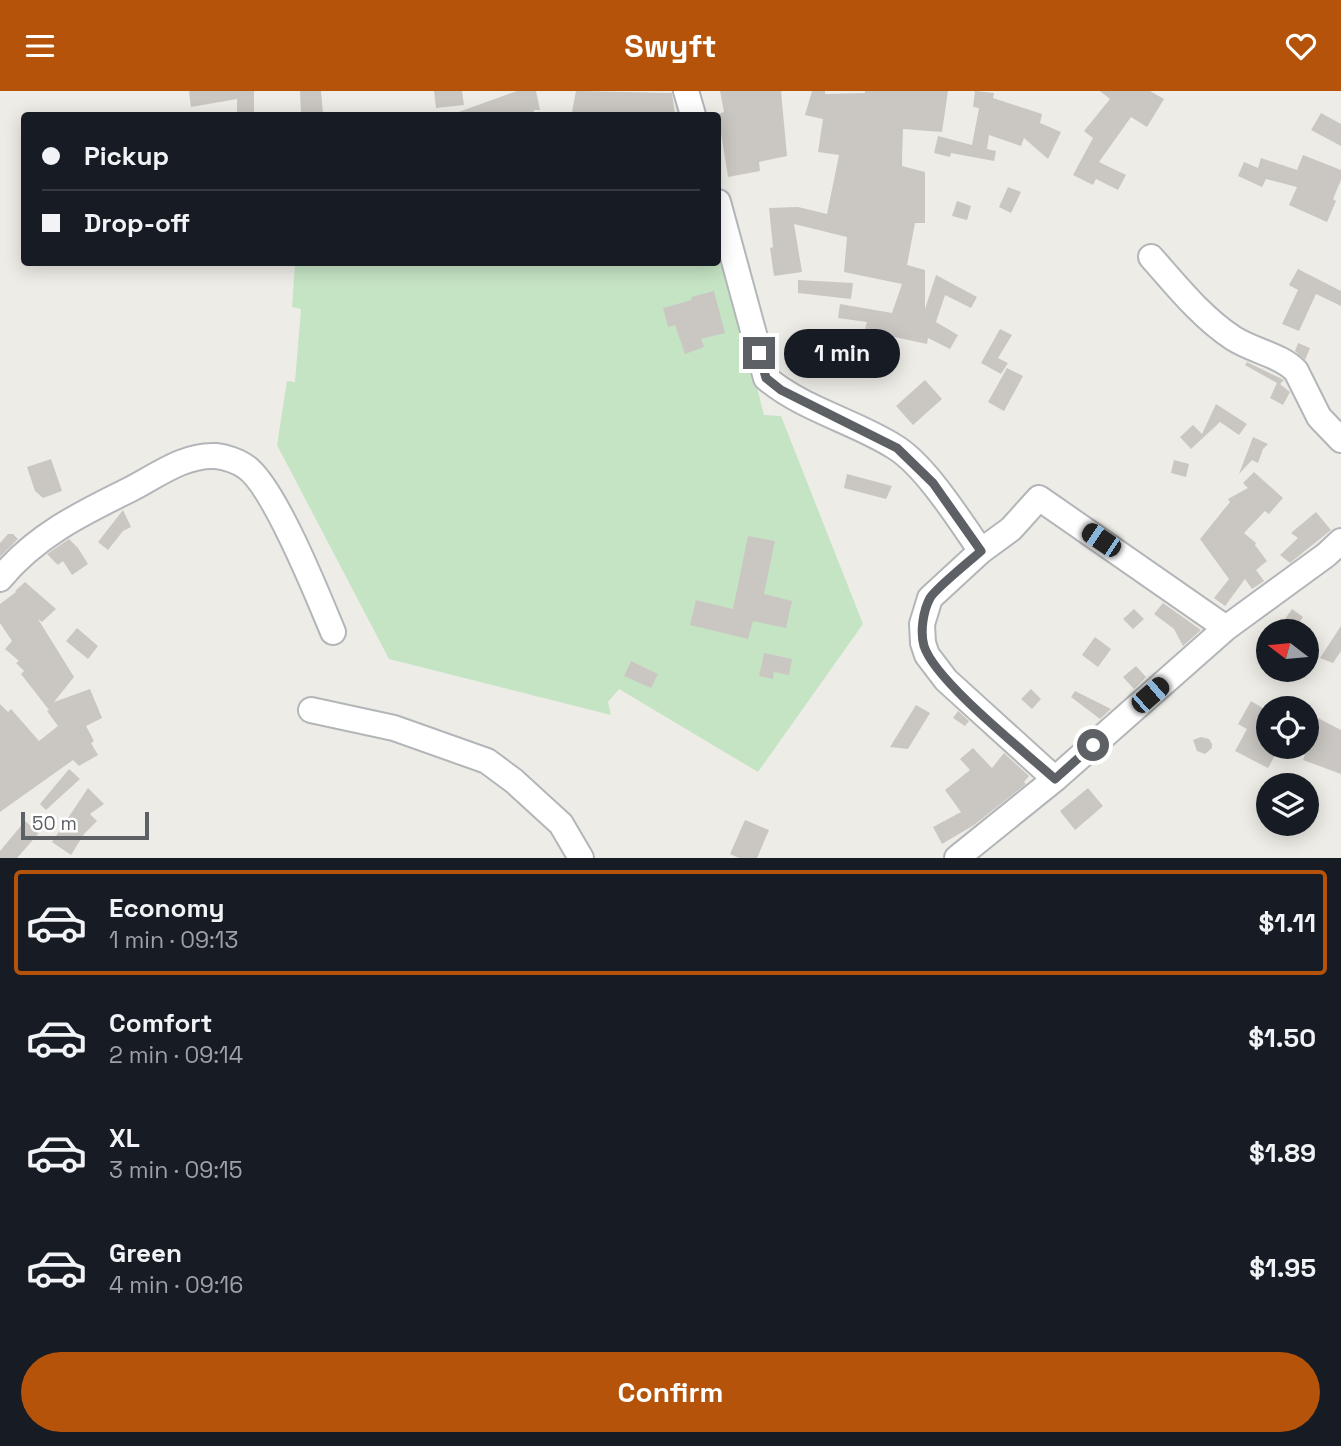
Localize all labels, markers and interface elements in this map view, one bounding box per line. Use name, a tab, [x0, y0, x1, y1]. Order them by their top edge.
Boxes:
text: Swyft	[624, 26, 717, 66]
icon: menu	[21, 27, 59, 65]
icon: heart	[1282, 27, 1320, 65]
text: Pickup	[84, 139, 169, 173]
text: Drop-off	[84, 206, 190, 240]
callout: 1 min	[784, 329, 899, 377]
route end	[743, 337, 775, 369]
text: 1 min	[814, 338, 870, 368]
car	[1078, 520, 1125, 560]
north arrow	[1256, 619, 1320, 683]
map controls	[1256, 619, 1319, 836]
car	[1128, 673, 1173, 717]
button: locate	[1256, 696, 1319, 759]
route start	[1077, 729, 1109, 761]
button: layers	[1256, 773, 1319, 836]
scale bar	[21, 809, 149, 841]
text: 50 m	[32, 811, 77, 836]
icon: car	[25, 891, 88, 954]
text: Economy	[109, 891, 225, 925]
text: $1.11	[1259, 906, 1316, 940]
text: 1 min · 09:13	[109, 925, 238, 955]
icon: car	[25, 1006, 88, 1069]
text: Comfort	[109, 1006, 212, 1040]
text: $1.50	[1248, 1021, 1316, 1055]
text: 2 min · 09:14	[109, 1040, 243, 1070]
icon: car	[25, 1121, 88, 1184]
text: XL	[109, 1121, 140, 1155]
text: $1.89	[1249, 1136, 1316, 1170]
text: 3 min · 09:15	[109, 1155, 242, 1185]
icon: car	[25, 1236, 88, 1299]
text: Green	[109, 1236, 182, 1270]
text: $1.95	[1249, 1251, 1316, 1285]
text: 4 min · 09:16	[109, 1270, 243, 1300]
button: Confirm	[21, 1352, 1320, 1432]

